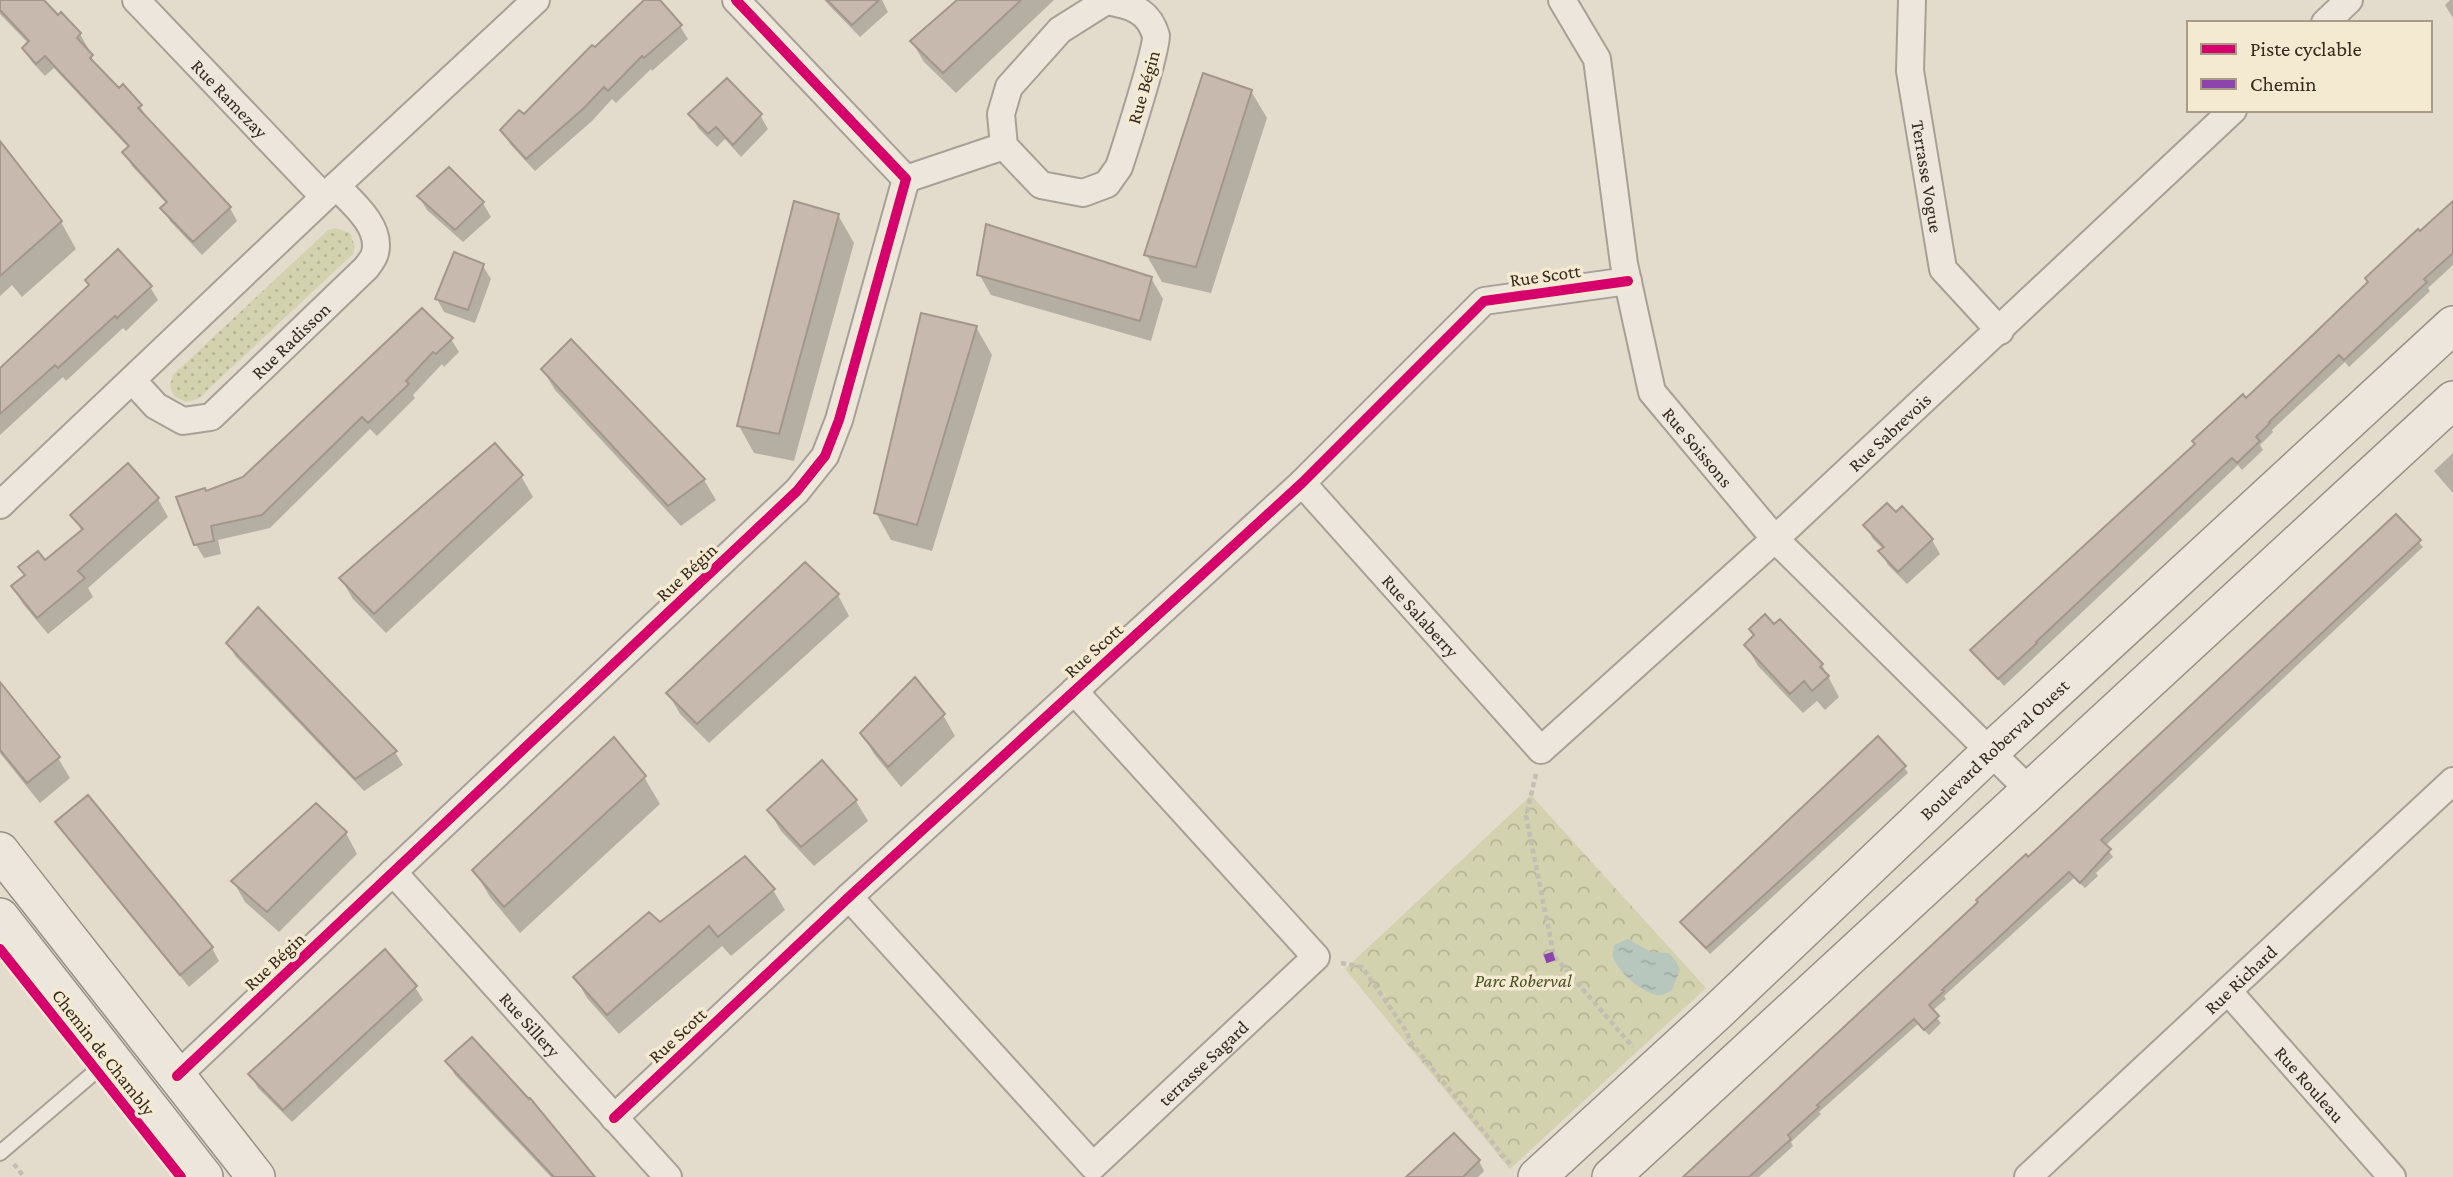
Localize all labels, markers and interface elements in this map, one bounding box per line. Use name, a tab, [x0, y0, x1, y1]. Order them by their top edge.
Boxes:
legend	[2187, 21, 2432, 112]
text: Piste cyclable	[2250, 37, 2362, 61]
street label: Rue Bégin	[1123, 48, 1164, 126]
street label: Rue Ramezay	[187, 55, 272, 143]
text: Chemin	[2250, 72, 2317, 96]
street label: Terrasse Vogue	[1907, 119, 1947, 234]
street label: Rue Scott	[1508, 260, 1582, 291]
street label: Rue Radisson	[247, 298, 335, 383]
street label: Rue Sabrevois	[1844, 389, 1935, 476]
street label: Rue Soissons	[1658, 403, 1737, 491]
street label: Rue Bégin	[652, 539, 721, 606]
street label: Rue Salaberry	[1378, 570, 1463, 662]
street label: Rue Scott	[1060, 618, 1127, 682]
street label: Boulevard Roberval Ouest	[1916, 674, 2074, 824]
street label: Rue Bégin	[240, 928, 309, 995]
street label: Rue Richard	[2200, 941, 2281, 1018]
park label: Parc Roberval	[1474, 970, 1572, 991]
street label: Chemin de Chambly	[48, 985, 160, 1120]
street label: Rue Sillery	[495, 988, 565, 1062]
street label: Rue Scott	[644, 1003, 711, 1067]
street label: terrasse Sagard	[1154, 1016, 1253, 1110]
street label: Rue Rouleau	[2271, 1042, 2349, 1127]

